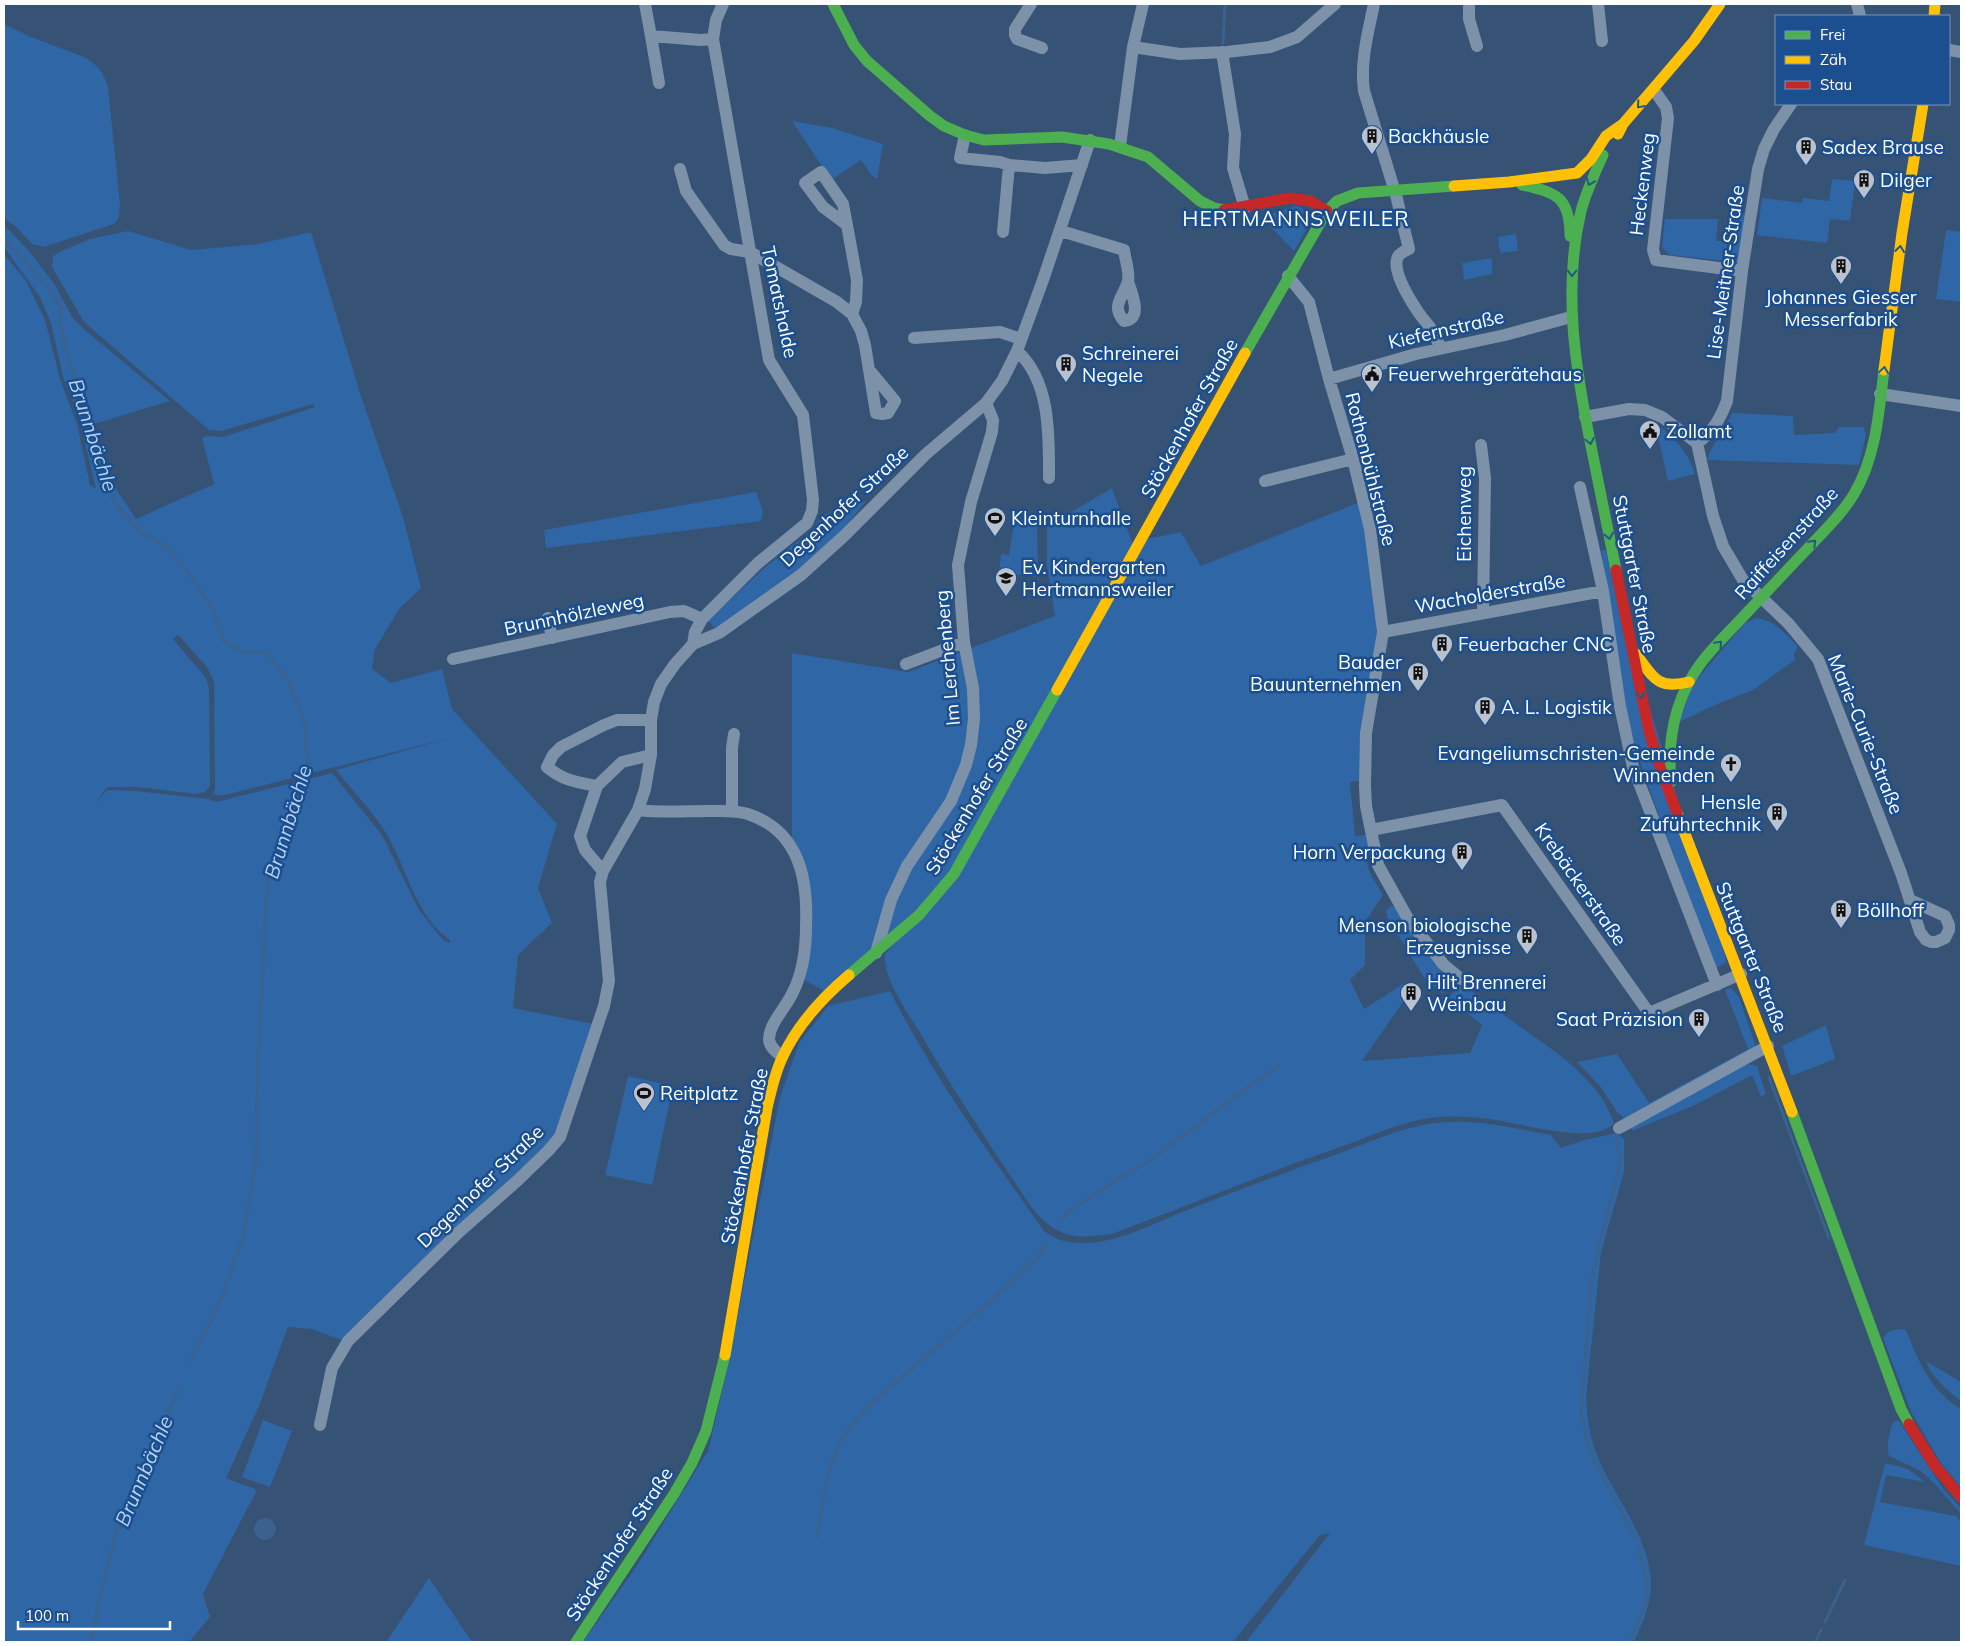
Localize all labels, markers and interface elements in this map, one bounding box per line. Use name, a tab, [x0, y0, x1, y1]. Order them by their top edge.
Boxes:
legend	[1775, 15, 1950, 105]
text: Frei	[1820, 25, 1845, 44]
text: Zäh	[1820, 50, 1847, 69]
text: Stau	[1820, 75, 1852, 94]
one-way arrow	[1637, 99, 1646, 108]
building icon: Backhäusle	[1360, 124, 1384, 155]
place label: Backhäusle	[1388, 124, 1489, 148]
street label: Heckenweg	[1624, 131, 1660, 237]
building icon: Sadex Brause	[1794, 135, 1818, 166]
place label: Sadex Brause	[1822, 135, 1944, 159]
building icon: Dilger	[1852, 168, 1876, 199]
place label: Dilger	[1880, 168, 1932, 192]
one-way arrow	[1586, 177, 1597, 186]
street label: Lise-Meitner-Straße	[1701, 183, 1749, 361]
district label: HERTMANNSWEILER	[1182, 205, 1410, 231]
street label: Tomatshalde	[756, 244, 804, 360]
one-way arrow	[1894, 245, 1905, 253]
building icon: Johannes Giesser Messerfabrik	[1829, 254, 1853, 285]
one-way arrow	[1567, 269, 1577, 277]
place label: Johannes Giesser Messerfabrik	[1765, 285, 1917, 331]
street label: Kiefernstraße	[1386, 304, 1506, 354]
street label: Stöckenhofer Straße	[1135, 334, 1243, 502]
place label: Schreinerei Negele	[1082, 341, 1179, 387]
building icon: Schreinerei Negele	[1054, 352, 1078, 383]
public building icon: Feuerwehrgerätehaus	[1360, 362, 1384, 393]
place label: Feuerwehrgerätehaus	[1388, 362, 1582, 386]
one-way arrow	[1878, 365, 1889, 373]
water label: Brunnbächle	[63, 375, 123, 495]
street label: Rothenbühlstraße	[1340, 390, 1402, 548]
public building icon: Zollamt	[1638, 419, 1662, 450]
place label: Zollamt	[1666, 419, 1732, 443]
one-way arrow	[1584, 437, 1595, 446]
street label: Degenhofer Straße	[775, 440, 913, 572]
street label: Eichenweg	[1452, 466, 1476, 562]
street label: Raiffeisenstraße	[1729, 482, 1843, 604]
street label: Stuttgarter Straße	[1608, 493, 1662, 655]
sports icon: Kleinturnhalle	[983, 506, 1007, 537]
place label: Kleinturnhalle	[1011, 506, 1131, 530]
one-way arrow	[1603, 531, 1614, 540]
one-way arrow	[1807, 540, 1816, 549]
place label: Ev. Kindergarten Hertmannsweiler	[1022, 555, 1174, 601]
school or university icon: Ev. Kindergarten Hertmannsweiler	[994, 566, 1018, 597]
street label: Wacholderstraße	[1413, 568, 1567, 618]
street label: Brunnhölzleweg	[502, 587, 646, 641]
street label: Im Lerchenberg	[929, 589, 965, 727]
building icon: Feuerbacher CNC	[1430, 632, 1454, 663]
place label: Feuerbacher CNC	[1458, 632, 1613, 656]
one-way arrow	[1713, 640, 1722, 649]
place label: Bauder Bauunternehmen	[1250, 650, 1402, 696]
street label: Marie-Curie-Straße	[1823, 651, 1909, 817]
building icon: Bauder Bauunternehmen	[1406, 661, 1430, 692]
one-way arrow	[1636, 691, 1646, 700]
building icon: A. L. Logistik	[1473, 695, 1497, 726]
place label: A. L. Logistik	[1501, 695, 1612, 719]
street label: Stöckenhofer Straße	[920, 713, 1032, 879]
place label: Evangeliumschristen-Gemeinde Winnenden	[1438, 741, 1715, 787]
church icon: Evangeliumschristen-Gemeinde Winnenden	[1719, 752, 1743, 783]
water label: Brunnbächle	[258, 762, 317, 882]
place label: Hensle Zuführtechnik	[1640, 790, 1761, 836]
building icon: Hensle Zuführtechnik	[1765, 801, 1789, 832]
street label: Krebäckerstraße	[1530, 818, 1632, 950]
place label: Horn Verpackung	[1293, 840, 1446, 864]
building icon: Horn Verpackung	[1450, 840, 1474, 871]
street label: Stuttgarter Straße	[1711, 878, 1793, 1036]
building icon: Böllhoff	[1829, 898, 1853, 929]
place label: Böllhoff	[1857, 898, 1925, 922]
place label: Menson biologische Erzeugnisse	[1338, 913, 1511, 959]
building icon: Menson biologische Erzeugnisse	[1515, 924, 1539, 955]
place label: Hilt Brennerei Weinbau	[1427, 970, 1546, 1016]
building icon: Hilt Brennerei Weinbau	[1399, 981, 1423, 1012]
place label: Saat Präzision	[1556, 1007, 1683, 1031]
building icon: Saat Präzision	[1687, 1007, 1711, 1038]
street label: Stöckenhofer Straße	[715, 1066, 773, 1246]
sports icon: Reitplatz	[632, 1081, 656, 1112]
place label: Reitplatz	[660, 1081, 738, 1105]
street label: Degenhofer Straße	[412, 1119, 548, 1253]
water label: Brunnbächle	[109, 1412, 178, 1530]
street label: Stöckenhofer Straße	[560, 1462, 678, 1626]
scale bar	[18, 1598, 170, 1630]
text: 100 m	[25, 1606, 69, 1625]

